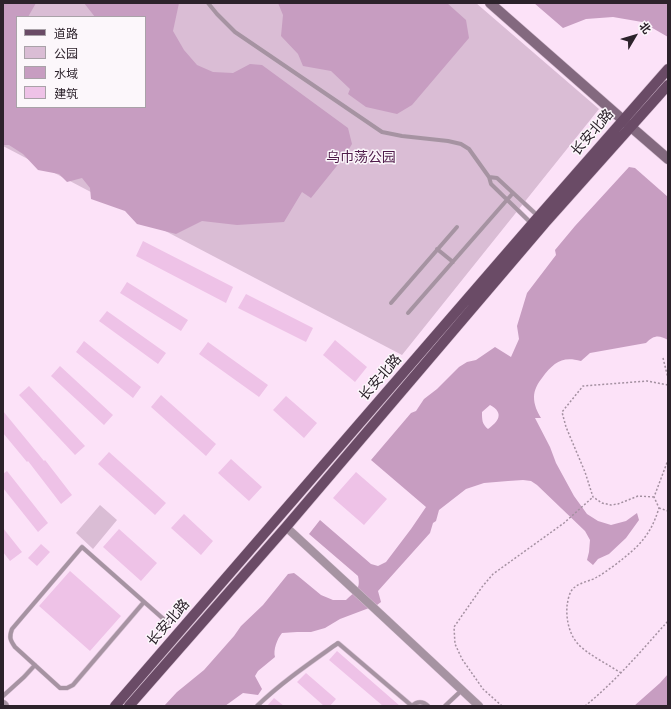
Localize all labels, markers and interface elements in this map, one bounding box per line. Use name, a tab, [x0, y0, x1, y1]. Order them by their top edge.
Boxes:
legend	[16, 16, 146, 108]
north arrow	[615, 16, 655, 56]
text: 北	[636, 20, 653, 37]
text: 道路	[54, 27, 78, 41]
text: 公园	[54, 47, 78, 61]
text: 水域	[54, 67, 78, 81]
text: 建筑	[54, 87, 78, 101]
street label: 长安北路	[568, 106, 618, 160]
park label: 乌巾荡公园	[326, 150, 396, 166]
street label: 长安北路	[356, 351, 406, 405]
street label: 长安北路	[144, 596, 194, 650]

